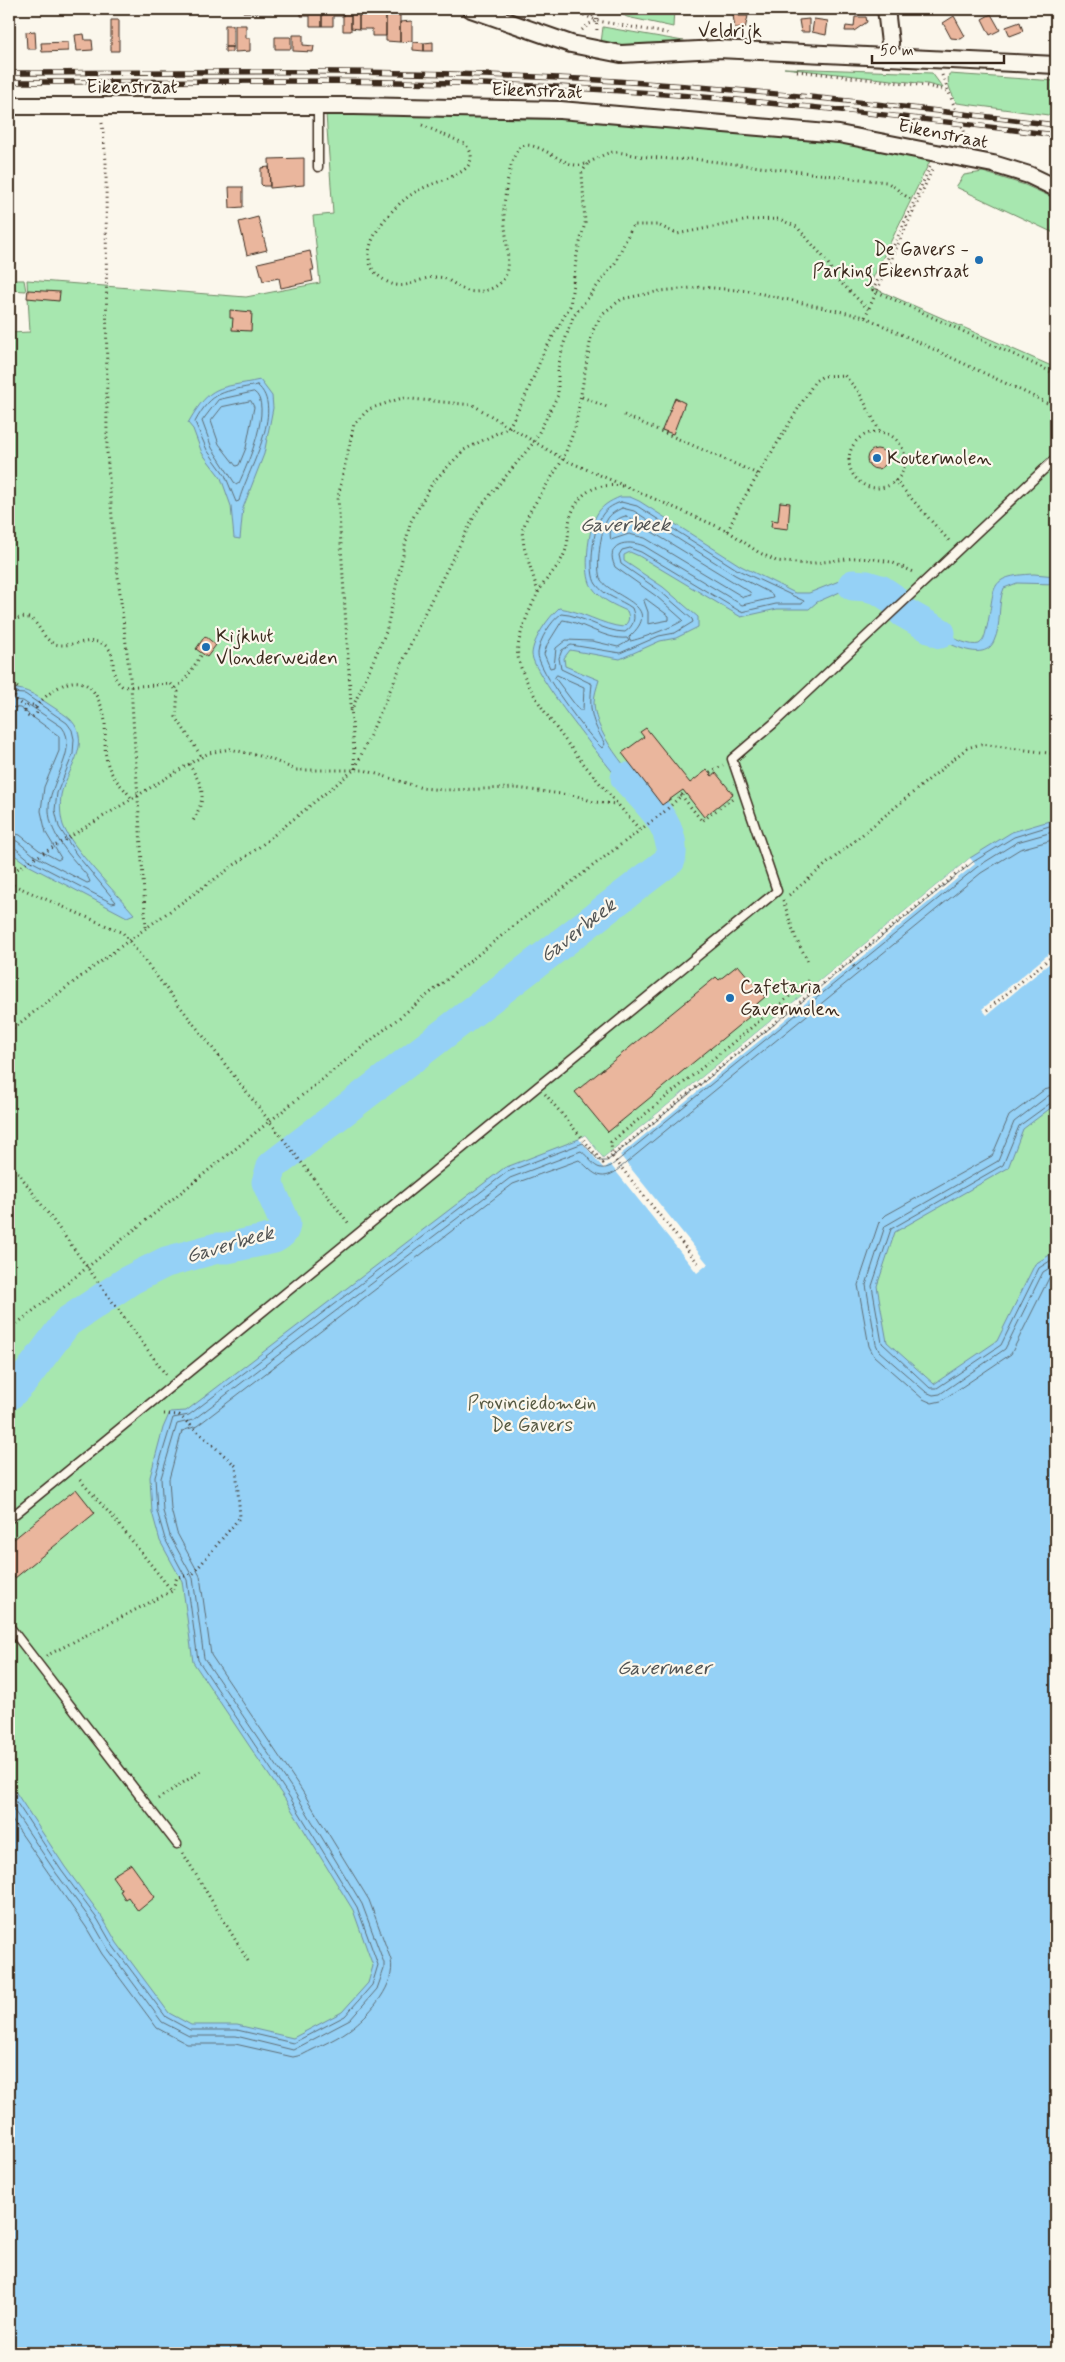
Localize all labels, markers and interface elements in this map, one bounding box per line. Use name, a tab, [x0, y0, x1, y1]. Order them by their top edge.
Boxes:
street label: Veldrijk	[698, 19, 762, 45]
scale bar	[872, 32, 1005, 64]
text: 50 m	[880, 41, 914, 61]
street label: Eikenstraat	[86, 75, 178, 100]
street label: Eikenstraat	[491, 77, 583, 105]
street label: Eikenstraat	[896, 113, 990, 155]
place label: De Gavers - Parking Eikenstraat	[813, 237, 969, 287]
marker: De Gavers - Parking Eikenstraat	[973, 254, 985, 266]
place label: Koutermolen	[887, 446, 992, 471]
marker: Koutermolen	[871, 452, 883, 464]
water label: Gaverbeek	[580, 512, 672, 539]
place label: Kijkhut Vlonderweiden	[216, 624, 338, 671]
marker: Kijkhut Vlonderweiden	[200, 641, 212, 653]
water label: Gaverbeek	[534, 891, 623, 969]
place label: Cafetaria Gavermolen	[740, 975, 840, 1022]
marker: Cafetaria Gavermolen	[724, 992, 736, 1004]
water label: Gaverbeek	[183, 1219, 279, 1270]
park label: Provinciedomein De Gavers	[468, 1391, 596, 1438]
water label: Gavermeer	[617, 1655, 714, 1682]

